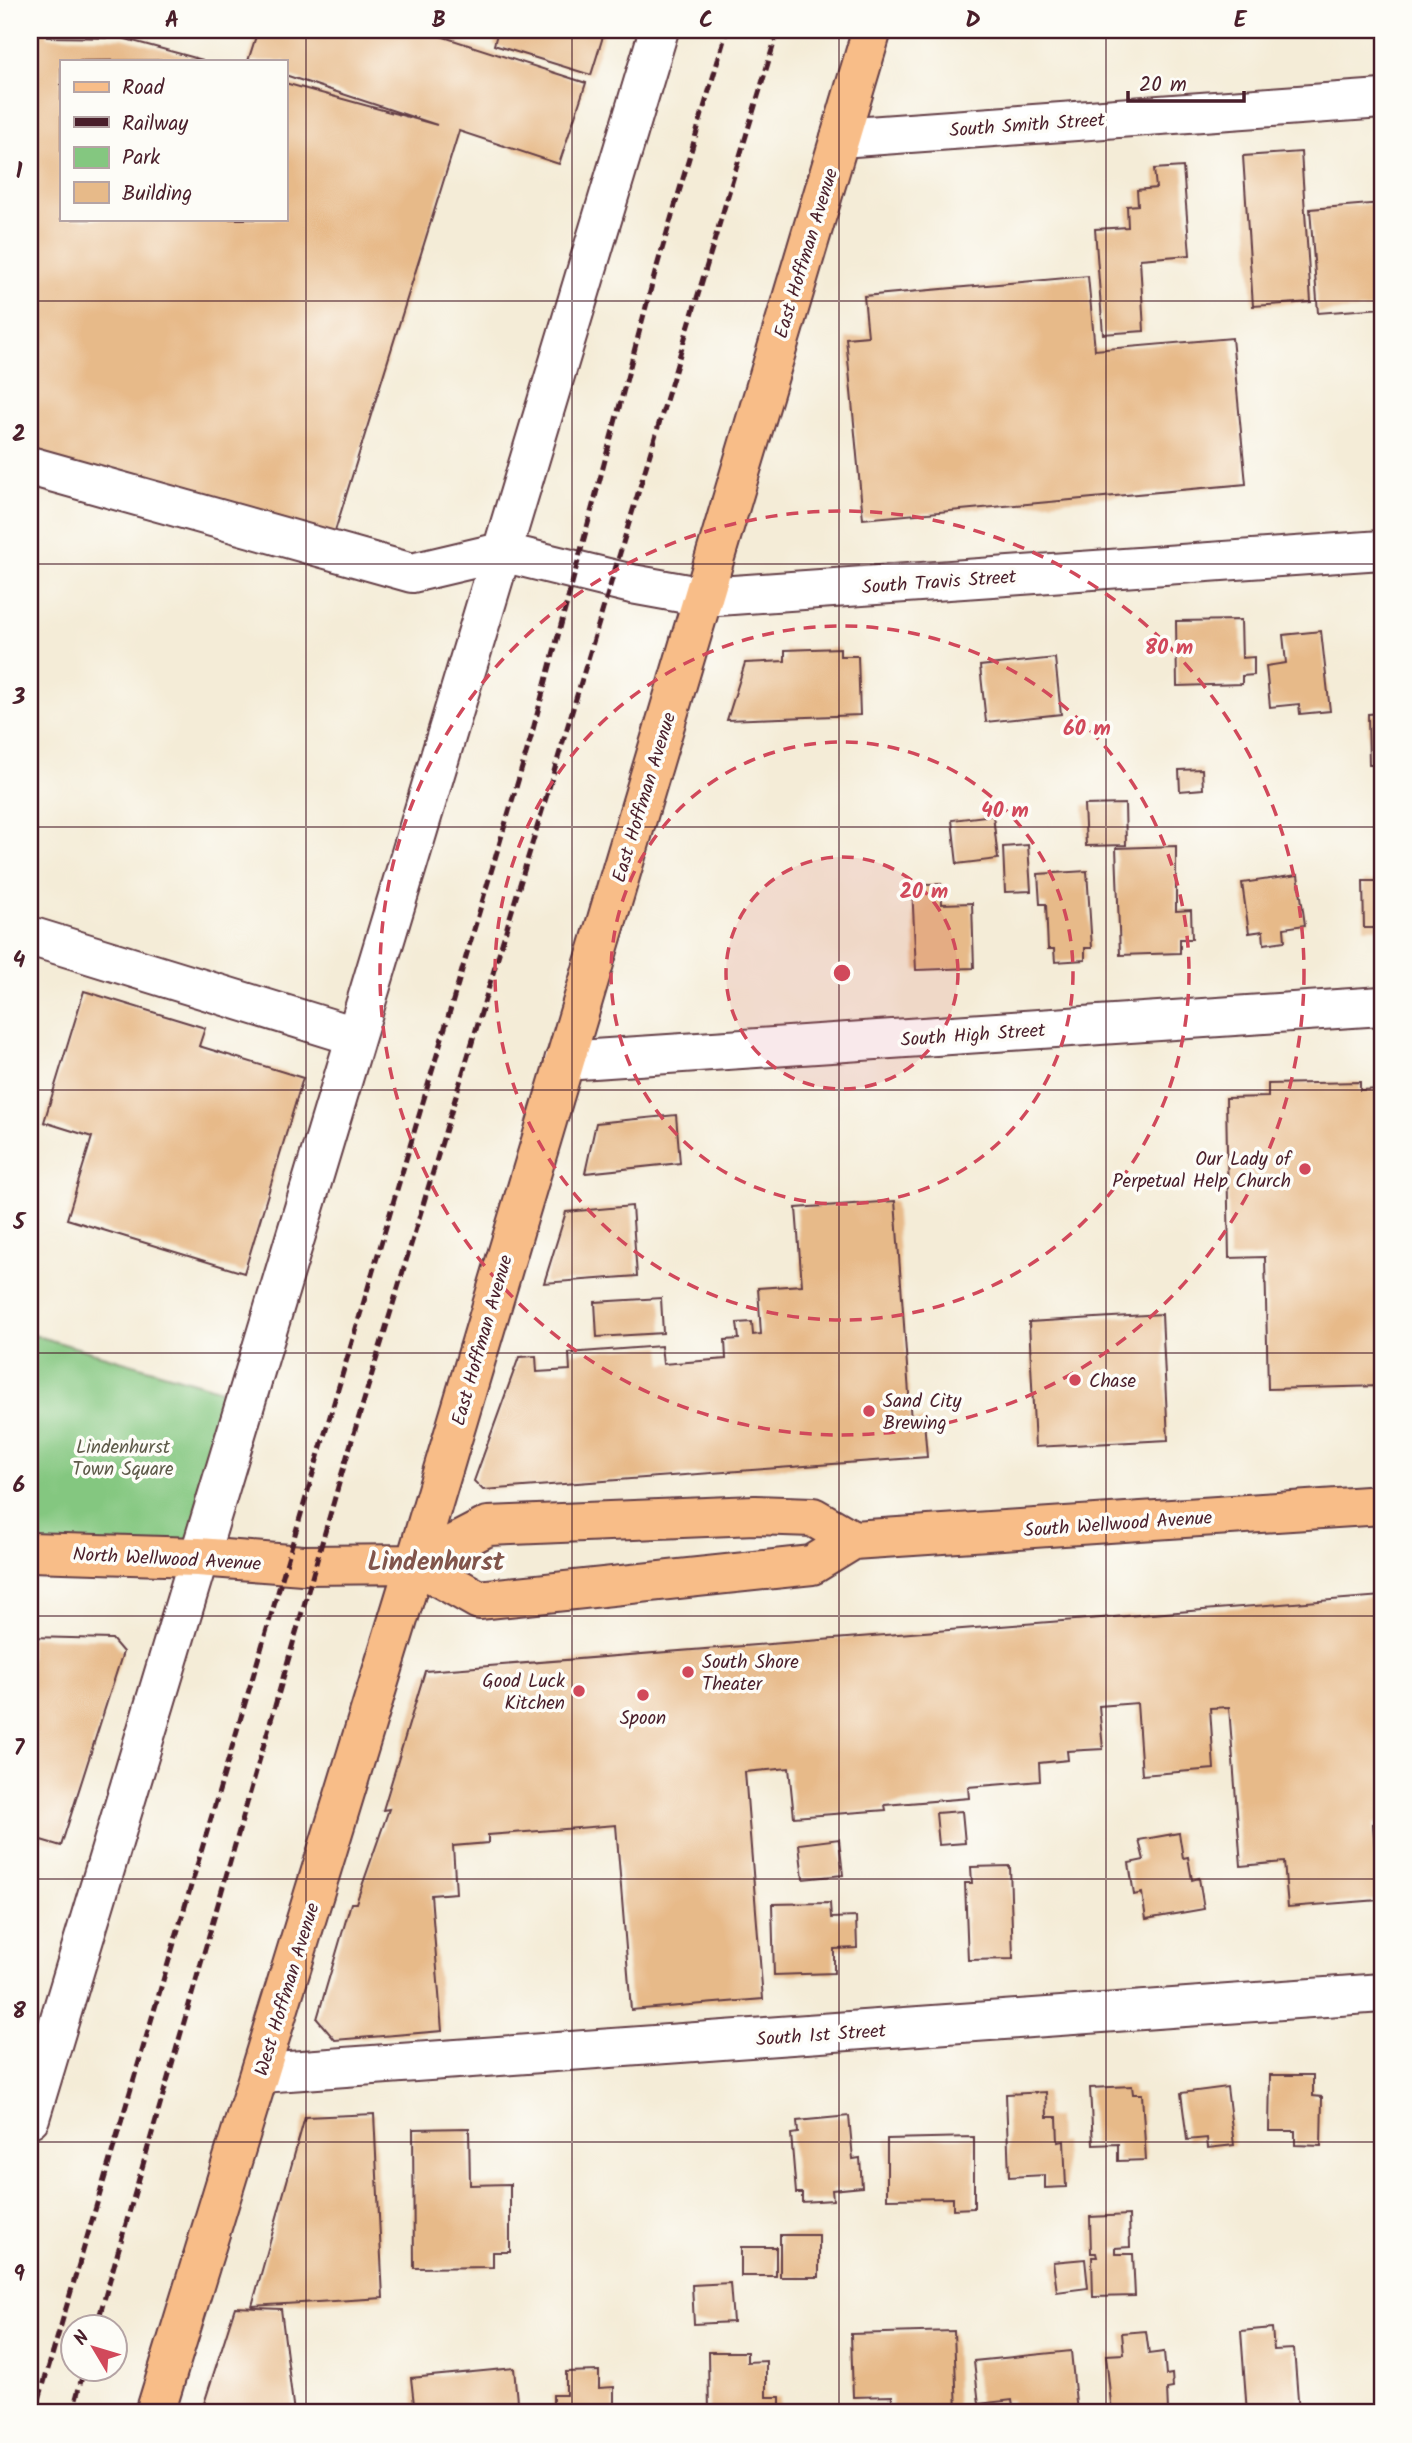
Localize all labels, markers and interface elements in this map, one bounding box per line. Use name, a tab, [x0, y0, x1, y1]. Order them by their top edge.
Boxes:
text: A	[165, 3, 179, 39]
text: B	[432, 3, 446, 39]
text: C	[699, 3, 713, 39]
text: D	[965, 3, 981, 39]
text: E	[1234, 3, 1248, 39]
legend	[60, 60, 287, 220]
scale bar	[1128, 60, 1244, 104]
text: 20 m	[1139, 69, 1187, 102]
text: Road	[122, 72, 165, 105]
street label: South Smith Street	[948, 106, 1107, 146]
text: Railway	[122, 108, 188, 141]
text: Park	[122, 142, 160, 175]
text: 1	[16, 154, 23, 190]
street label: East Hoffman Avenue	[767, 164, 847, 342]
text: Building	[122, 178, 192, 211]
text: 2	[12, 417, 26, 453]
street label: South Travis Street	[861, 563, 1018, 603]
text: 80 m	[1145, 632, 1193, 665]
text: 3	[12, 680, 26, 716]
street label: East Hoffman Avenue	[605, 708, 685, 886]
text: 60 m	[1063, 713, 1111, 746]
text: 40 m	[981, 795, 1029, 828]
text: 20 m	[900, 876, 948, 909]
text: 4	[13, 943, 26, 979]
centre of rings	[830, 961, 854, 985]
street label: South High Street	[900, 1016, 1047, 1056]
place label: Our Lady of Perpetual Help Church	[1112, 1145, 1293, 1197]
marker: Our Lady of Perpetual Help Church	[1297, 1161, 1313, 1177]
text: 5	[12, 1205, 27, 1241]
street label: East Hoffman Avenue	[444, 1251, 522, 1429]
place label: Chase	[1089, 1367, 1137, 1397]
marker: Chase	[1067, 1372, 1083, 1388]
place label: Sand City Brewing	[883, 1387, 962, 1439]
marker: Sand City Brewing	[861, 1403, 877, 1419]
park label: Lindenhurst Town Square	[72, 1433, 174, 1485]
text: 6	[13, 1468, 25, 1504]
street label: South Wellwood Avenue	[1023, 1503, 1214, 1547]
street label: North Wellwood Avenue	[72, 1540, 262, 1580]
district label: Lindenhurst	[367, 1542, 505, 1584]
place label: South Shore Theater	[702, 1648, 799, 1700]
marker: South Shore Theater	[680, 1664, 696, 1680]
place label: Good Luck Kitchen	[482, 1667, 565, 1719]
marker: Good Luck Kitchen	[571, 1683, 587, 1699]
marker: Spoon	[635, 1687, 651, 1703]
place label: Spoon	[620, 1704, 666, 1734]
text: 7	[14, 1731, 26, 1767]
street label: West Hoffman Avenue	[247, 1899, 329, 2080]
text: 8	[12, 1994, 26, 2030]
street label: South 1st Street	[755, 2016, 888, 2056]
text: 9	[13, 2257, 25, 2293]
north arrow	[60, 2314, 130, 2384]
text: N	[67, 2325, 98, 2353]

